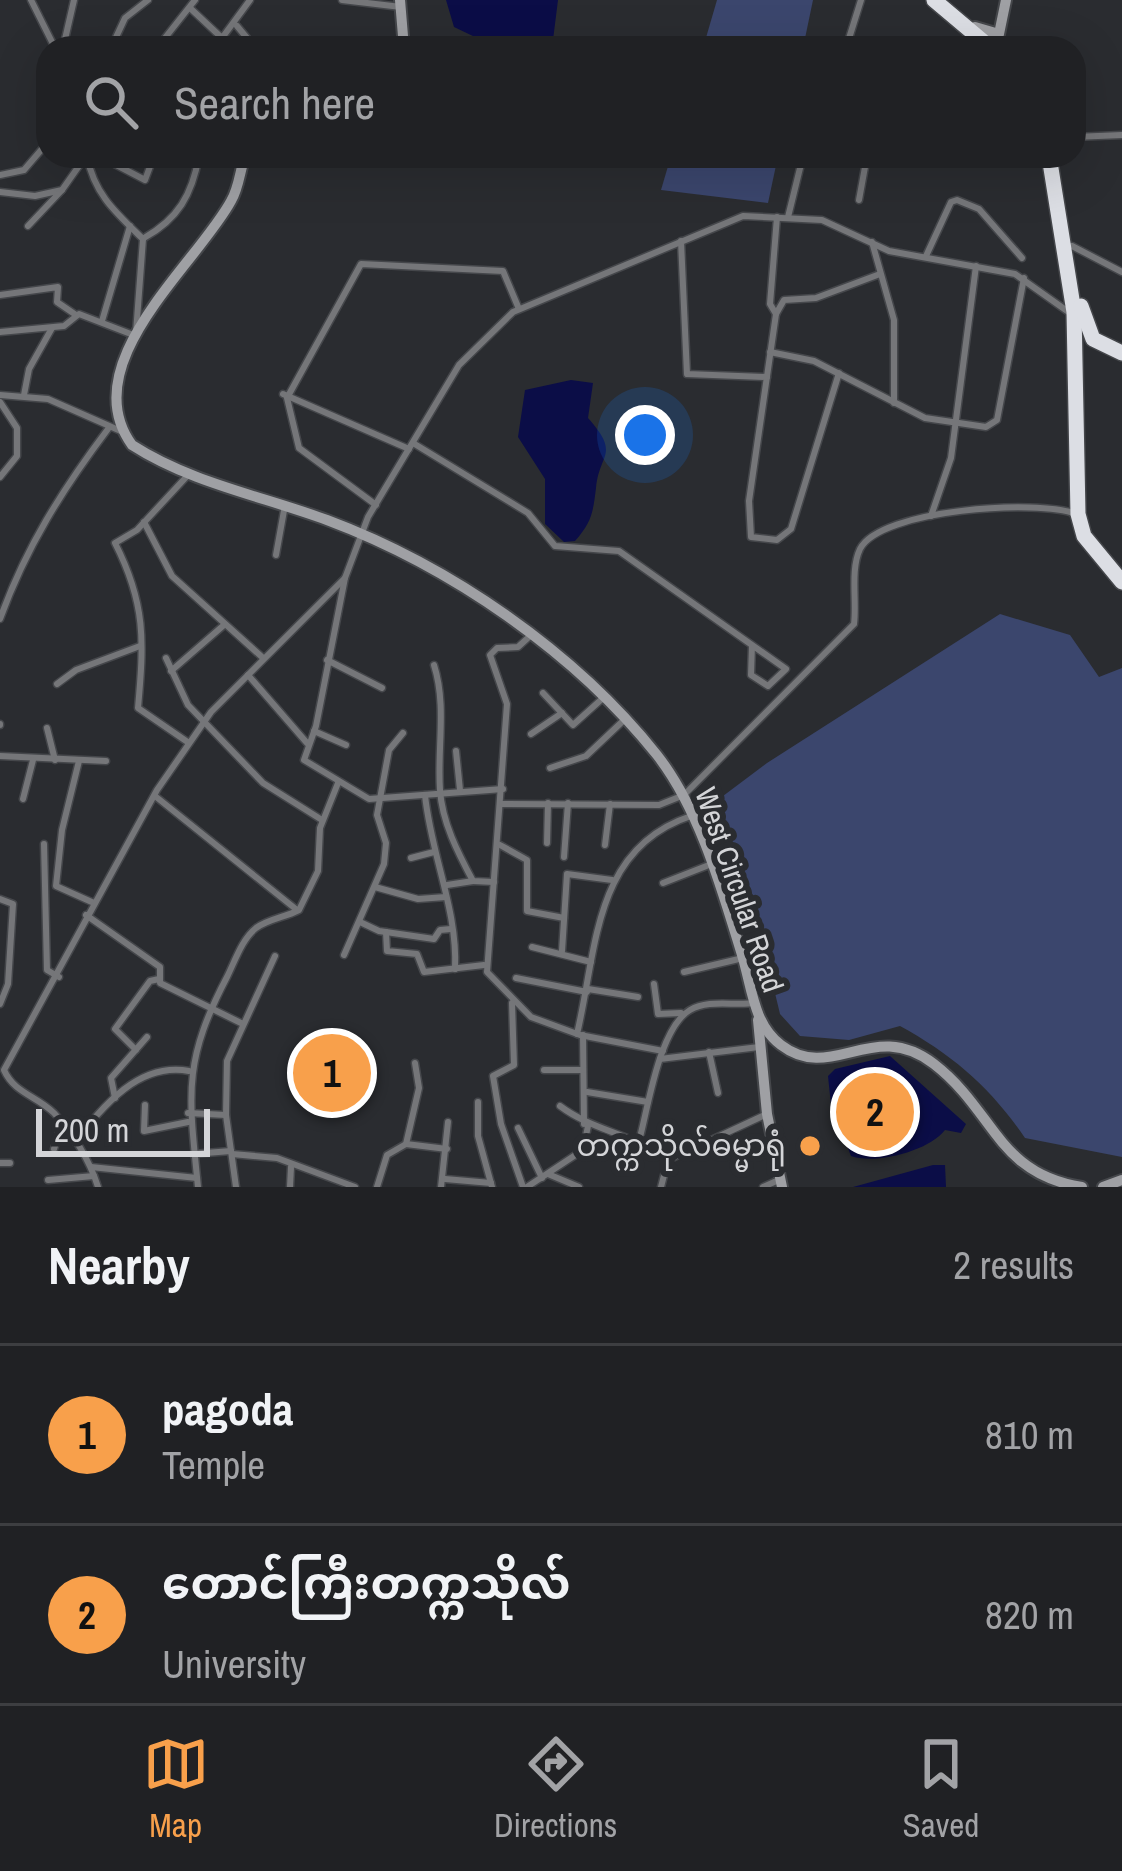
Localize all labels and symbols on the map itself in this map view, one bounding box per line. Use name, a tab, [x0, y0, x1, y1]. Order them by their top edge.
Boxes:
your location	[615, 405, 675, 465]
street label: West Circular Road	[686, 782, 794, 997]
pin: 1	[293, 1028, 371, 1118]
pin: 2	[836, 1067, 914, 1157]
scale bar	[36, 1103, 210, 1156]
place label: တက္ကသိုလ်ဓမ္မာရုံ	[576, 1124, 786, 1172]
marker: တက္ကသိုလ်ဓမ္မာရုံ	[797, 1133, 823, 1159]

